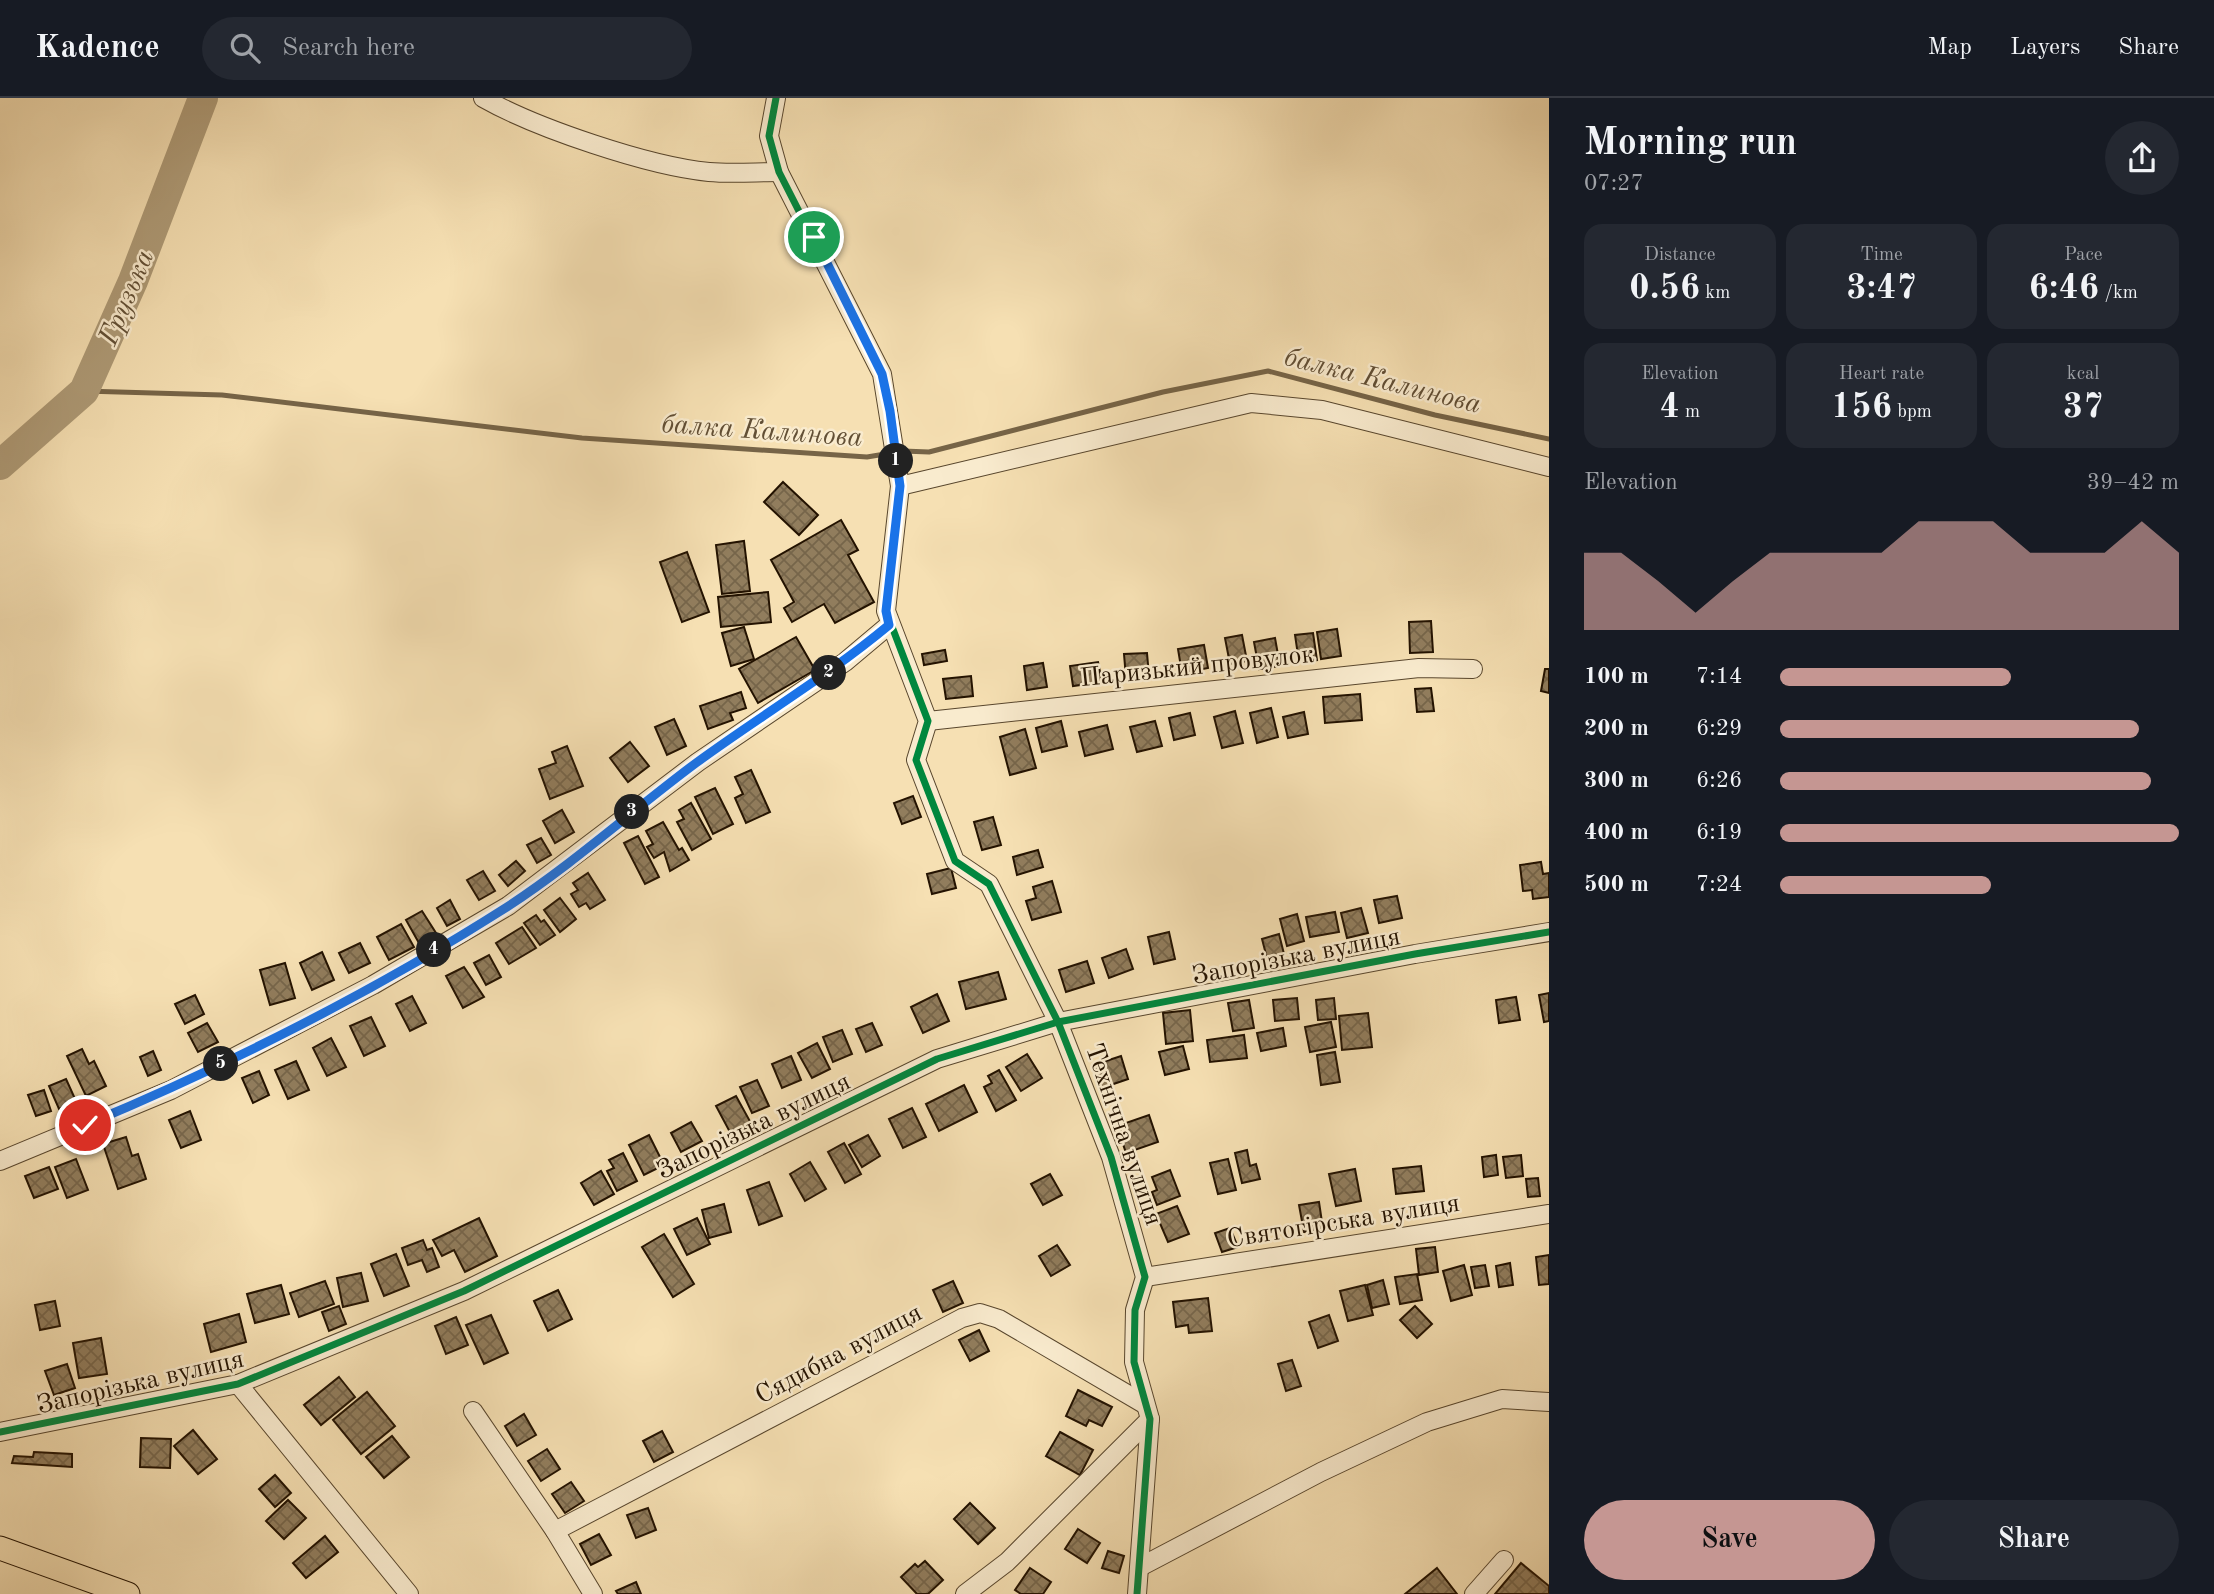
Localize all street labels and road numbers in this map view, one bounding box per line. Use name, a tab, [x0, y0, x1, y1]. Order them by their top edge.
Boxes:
street label: Паризький провулок	[1079, 642, 1316, 692]
street label: Запорізька вулиця	[1190, 924, 1403, 990]
street label: Технічна вулиця	[1080, 1040, 1166, 1229]
street label: Запорізька вулиця	[653, 1069, 855, 1185]
street label: Святогірська вулиця	[1225, 1191, 1462, 1253]
street label: Сядибна вулиця	[751, 1300, 927, 1410]
street label: Запорізька вулиця	[34, 1346, 246, 1419]

